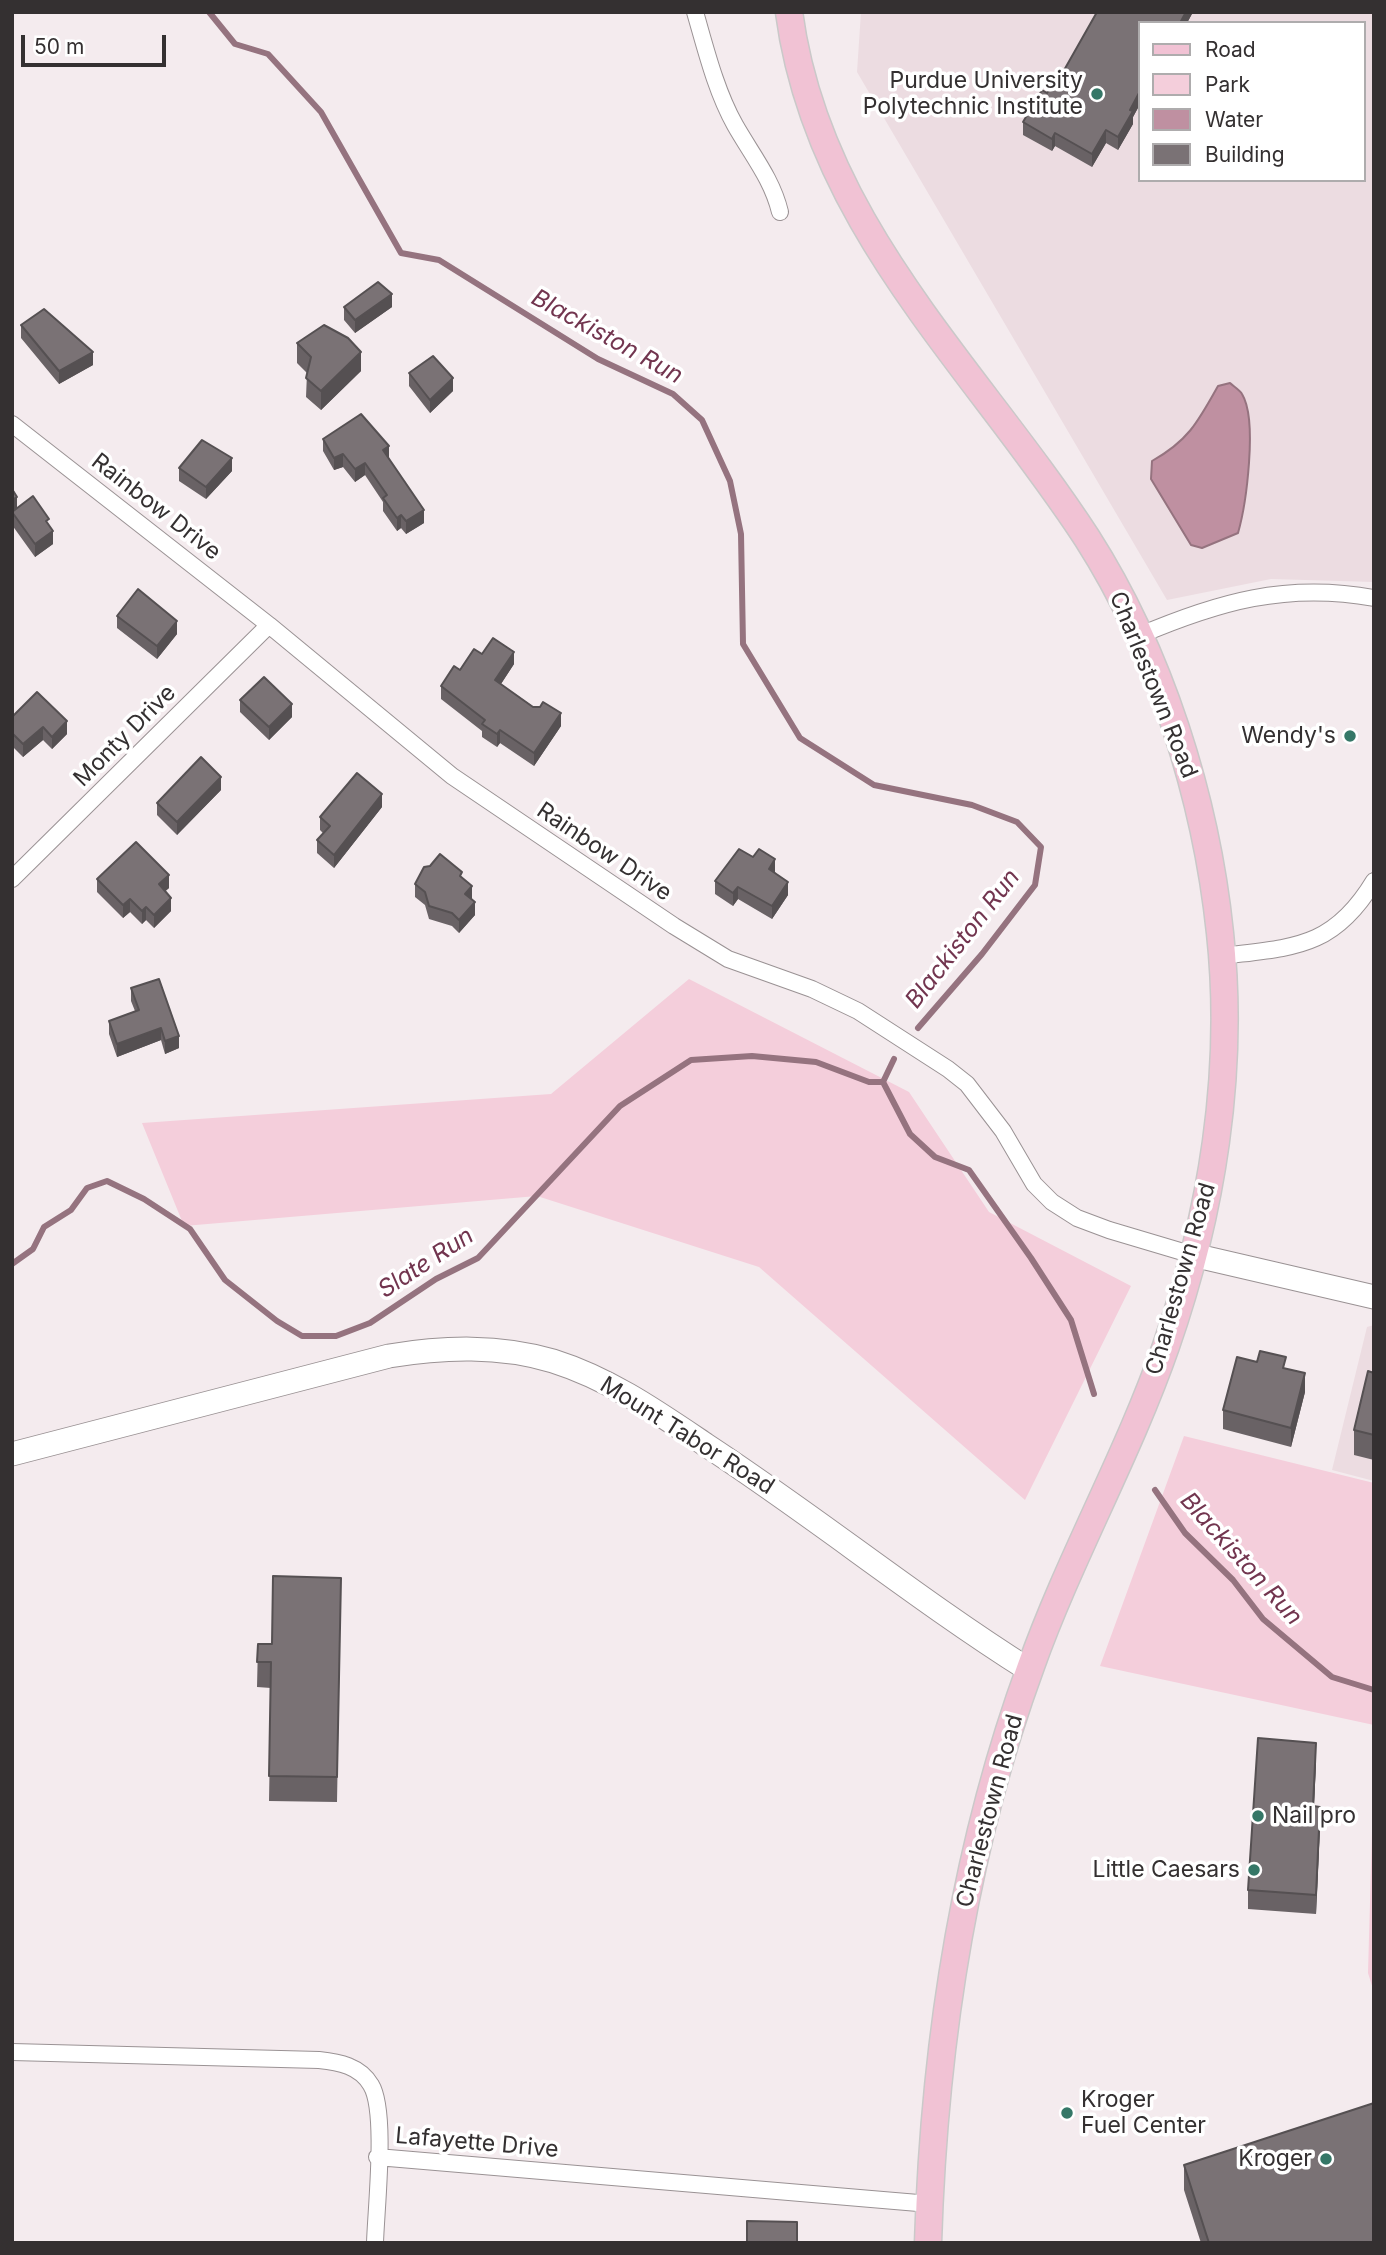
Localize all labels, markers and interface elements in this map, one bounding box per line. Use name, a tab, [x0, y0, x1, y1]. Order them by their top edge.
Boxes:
scale bar	[24, 21, 170, 65]
legend	[1138, 21, 1365, 182]
text: 50 m	[34, 34, 84, 59]
text: Road	[1205, 37, 1256, 62]
place label: Purdue University Polytechnic Institute	[863, 67, 1083, 121]
text: Park	[1205, 72, 1250, 97]
marker: Purdue University Polytechnic Institute	[1089, 86, 1105, 102]
text: Water	[1205, 107, 1263, 132]
text: Building	[1205, 142, 1285, 167]
water label: Blackiston Run	[526, 284, 688, 390]
street label: Rainbow Drive	[86, 448, 226, 566]
street label: Charlestown Road	[1103, 588, 1203, 782]
street label: Monty Drive	[68, 679, 182, 793]
place label: Wendy's	[1241, 722, 1336, 750]
marker: Wendy's	[1342, 728, 1358, 744]
street label: Rainbow Drive	[531, 797, 677, 907]
water label: Blackiston Run	[900, 864, 1026, 1014]
street label: Charlestown Road	[1140, 1180, 1222, 1378]
water label: Slate Run	[373, 1222, 479, 1304]
street label: Mount Tabor Road	[595, 1371, 779, 1501]
water label: Blackiston Run	[1174, 1487, 1308, 1631]
street label: Charlestown Road	[951, 1712, 1029, 1910]
place label: Nail pro	[1272, 1802, 1356, 1830]
marker: Nail pro	[1250, 1808, 1266, 1824]
place label: Little Caesars	[1093, 1856, 1240, 1884]
marker: Little Caesars	[1246, 1862, 1262, 1878]
place label: Kroger Fuel Center	[1081, 2086, 1206, 2140]
marker: Kroger Fuel Center	[1059, 2105, 1075, 2121]
street label: Lafayette Drive	[394, 2122, 560, 2164]
place label: Kroger	[1238, 2145, 1312, 2173]
marker: Kroger	[1318, 2151, 1334, 2167]

